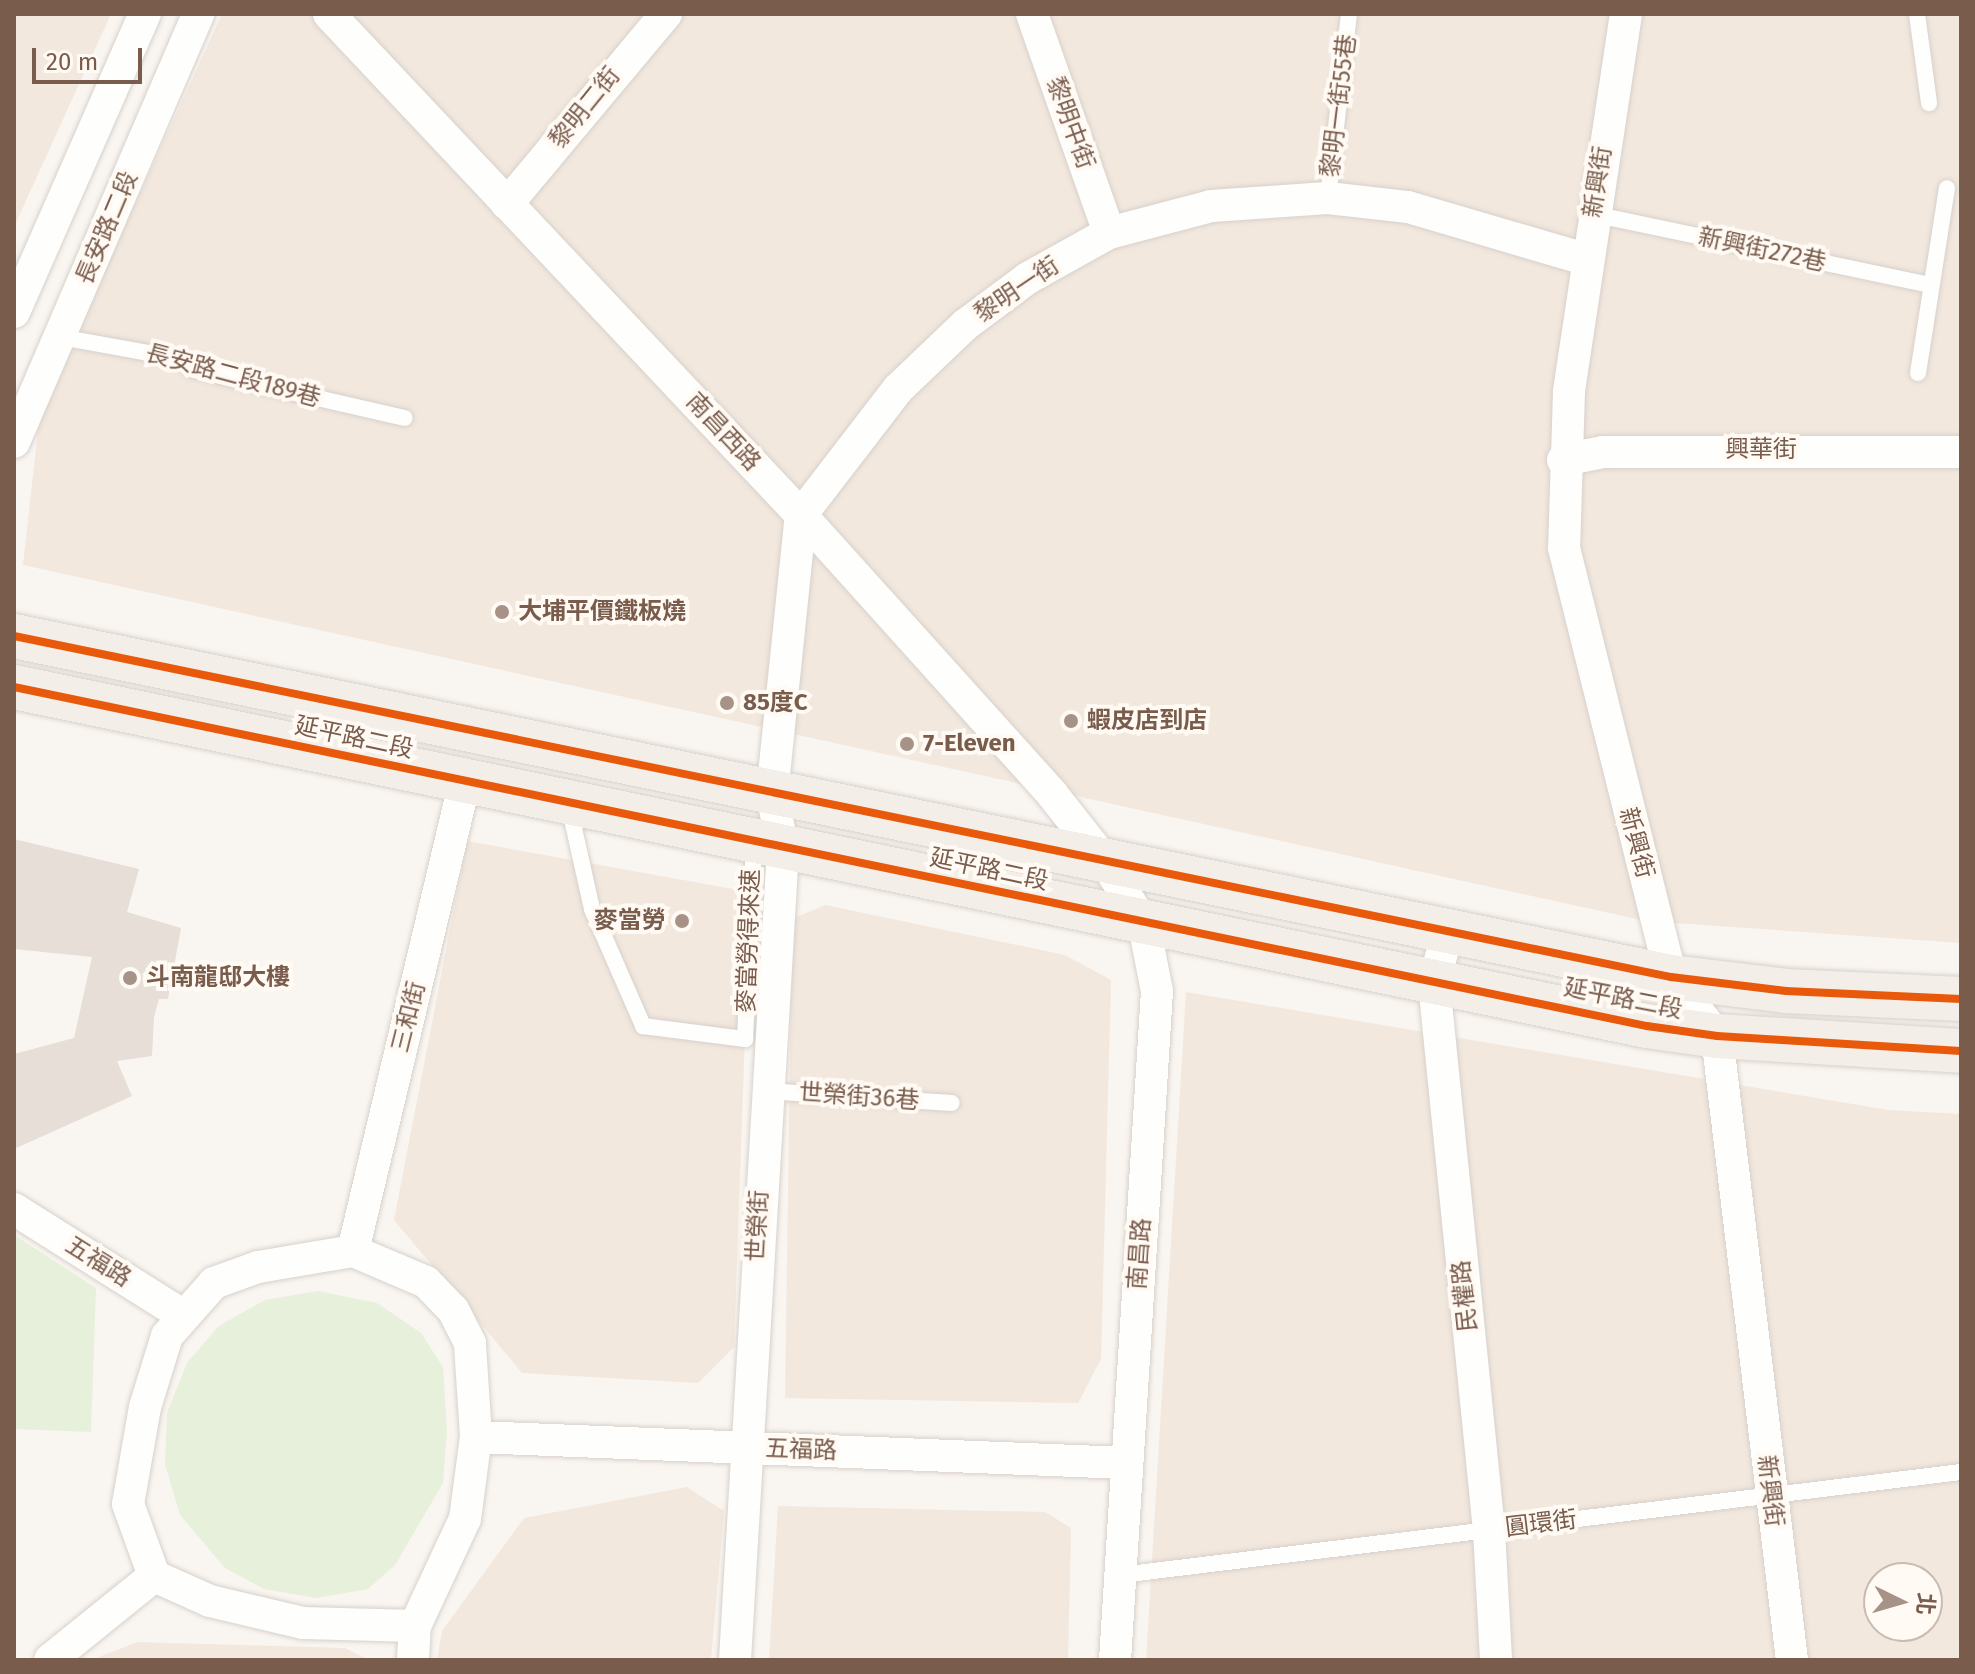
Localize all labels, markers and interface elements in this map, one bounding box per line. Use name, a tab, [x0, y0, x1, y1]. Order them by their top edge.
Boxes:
scale bar	[36, 32, 146, 82]
street label: 黎明一街55巷	[1316, 33, 1362, 179]
text: 20 m	[46, 48, 98, 76]
street label: 黎明二街	[544, 62, 626, 154]
street label: 黎明中街	[1040, 73, 1100, 173]
street label: 新興街	[1578, 144, 1618, 220]
street label: 長安路二段	[70, 167, 144, 289]
street label: 新興街272巷	[1696, 222, 1828, 278]
street label: 黎明一街	[969, 251, 1065, 329]
street label: 長安路二段189巷	[142, 339, 324, 413]
street label: 南昌西路	[680, 387, 766, 477]
street label: 興華街	[1725, 436, 1797, 464]
place label: 大埔平價鐵板燒	[518, 598, 686, 626]
marker: 大埔平價鐵板燒	[493, 603, 511, 621]
place label: 85度C	[743, 689, 808, 717]
marker: 85度C	[718, 694, 736, 712]
place label: 蝦皮店到店	[1087, 707, 1207, 735]
street label: 延平路二段	[292, 711, 416, 765]
marker: 蝦皮店到店	[1062, 712, 1080, 730]
place label: 7-Eleven	[923, 730, 1016, 758]
marker: 7-Eleven	[898, 735, 916, 753]
street label: 新興街	[1613, 804, 1659, 882]
street label: 延平路二段	[927, 843, 1051, 897]
street label: 麥當勞得來速	[732, 869, 766, 1013]
place label: 麥當勞	[594, 907, 666, 935]
marker: 麥當勞	[673, 912, 691, 930]
place label: 斗南龍邸大樓	[146, 964, 290, 992]
marker: 斗南龍邸大樓	[121, 969, 139, 987]
street label: 延平路二段	[1561, 973, 1685, 1025]
street label: 三和街	[386, 979, 432, 1055]
street label: 世榮街36巷	[798, 1078, 920, 1116]
street label: 世榮街	[742, 1189, 774, 1263]
street label: 南昌路	[1123, 1217, 1157, 1291]
street label: 五福路	[60, 1231, 136, 1293]
street label: 民權路	[1447, 1259, 1483, 1333]
street label: 五福路	[765, 1434, 837, 1466]
street label: 新興街	[1751, 1454, 1789, 1528]
street label: 圓環街	[1504, 1505, 1578, 1543]
north arrow	[1863, 1562, 1943, 1642]
text: 北	[1911, 1592, 1940, 1616]

